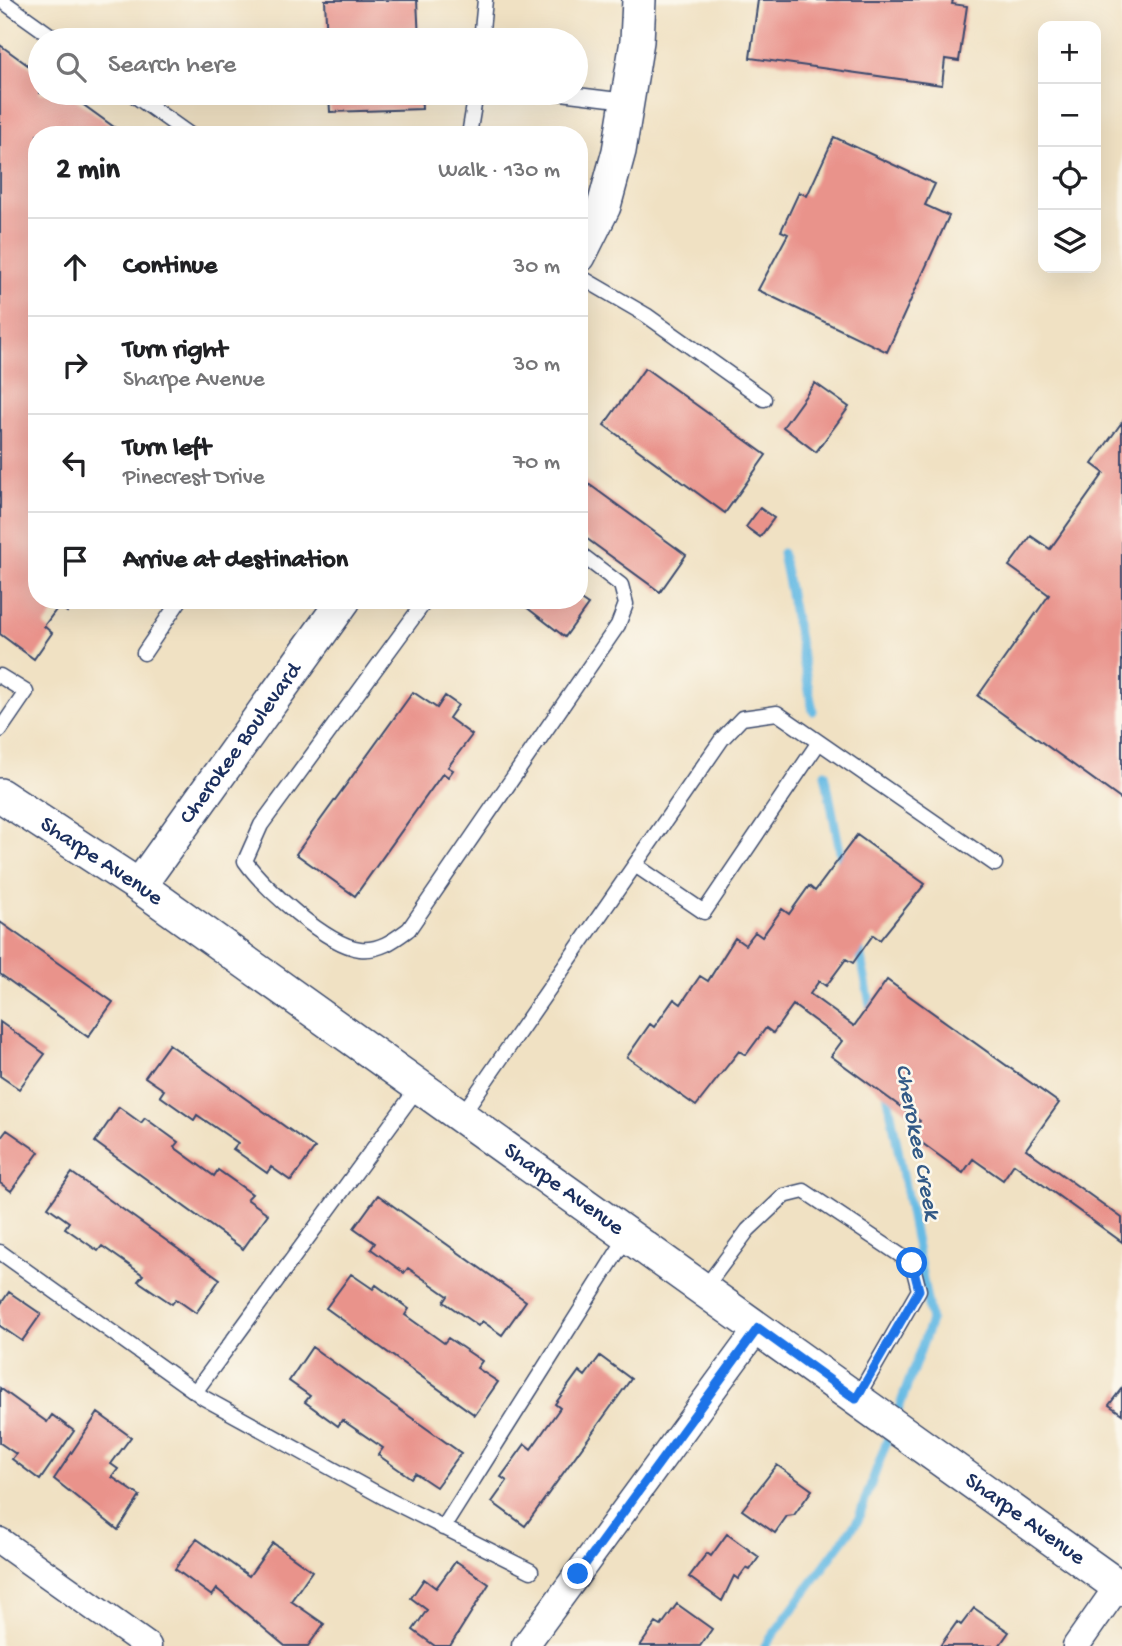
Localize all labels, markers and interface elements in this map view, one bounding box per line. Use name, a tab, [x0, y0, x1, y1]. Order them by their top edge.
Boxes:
map controls	[1038, 21, 1101, 273]
button: +	[1038, 21, 1101, 84]
search box	[28, 28, 588, 105]
icon: search	[52, 48, 90, 86]
text: Search here	[108, 51, 236, 82]
button: −	[1038, 84, 1101, 147]
button: locate	[1038, 147, 1101, 210]
text: 2 min	[56, 154, 120, 189]
text: Walk · 130 m	[438, 158, 560, 185]
button: layers	[1038, 210, 1101, 273]
icon: ahead	[56, 248, 94, 286]
text: Continue	[123, 252, 217, 283]
text: 30 m	[513, 254, 560, 281]
text: Turn right	[123, 336, 227, 367]
icon: right	[56, 346, 94, 384]
text: 30 m	[513, 352, 560, 379]
text: Sharpe Avenue	[123, 367, 265, 394]
text: Turn left	[123, 434, 211, 465]
icon: left	[56, 444, 94, 482]
text: 70 m	[513, 450, 560, 477]
text: Pinecrest Drive	[123, 465, 265, 492]
icon: arrive	[56, 542, 94, 580]
text: Arrive at destination	[123, 546, 348, 577]
street label: Cherokee Boulevard	[174, 657, 309, 830]
street label: Sharpe Avenue	[35, 811, 169, 913]
water label: Cherokee Creek	[887, 1062, 946, 1224]
street label: Sharpe Avenue	[498, 1137, 630, 1242]
route start	[896, 1247, 927, 1278]
street label: Sharpe Avenue	[959, 1467, 1091, 1572]
route end	[562, 1558, 593, 1589]

